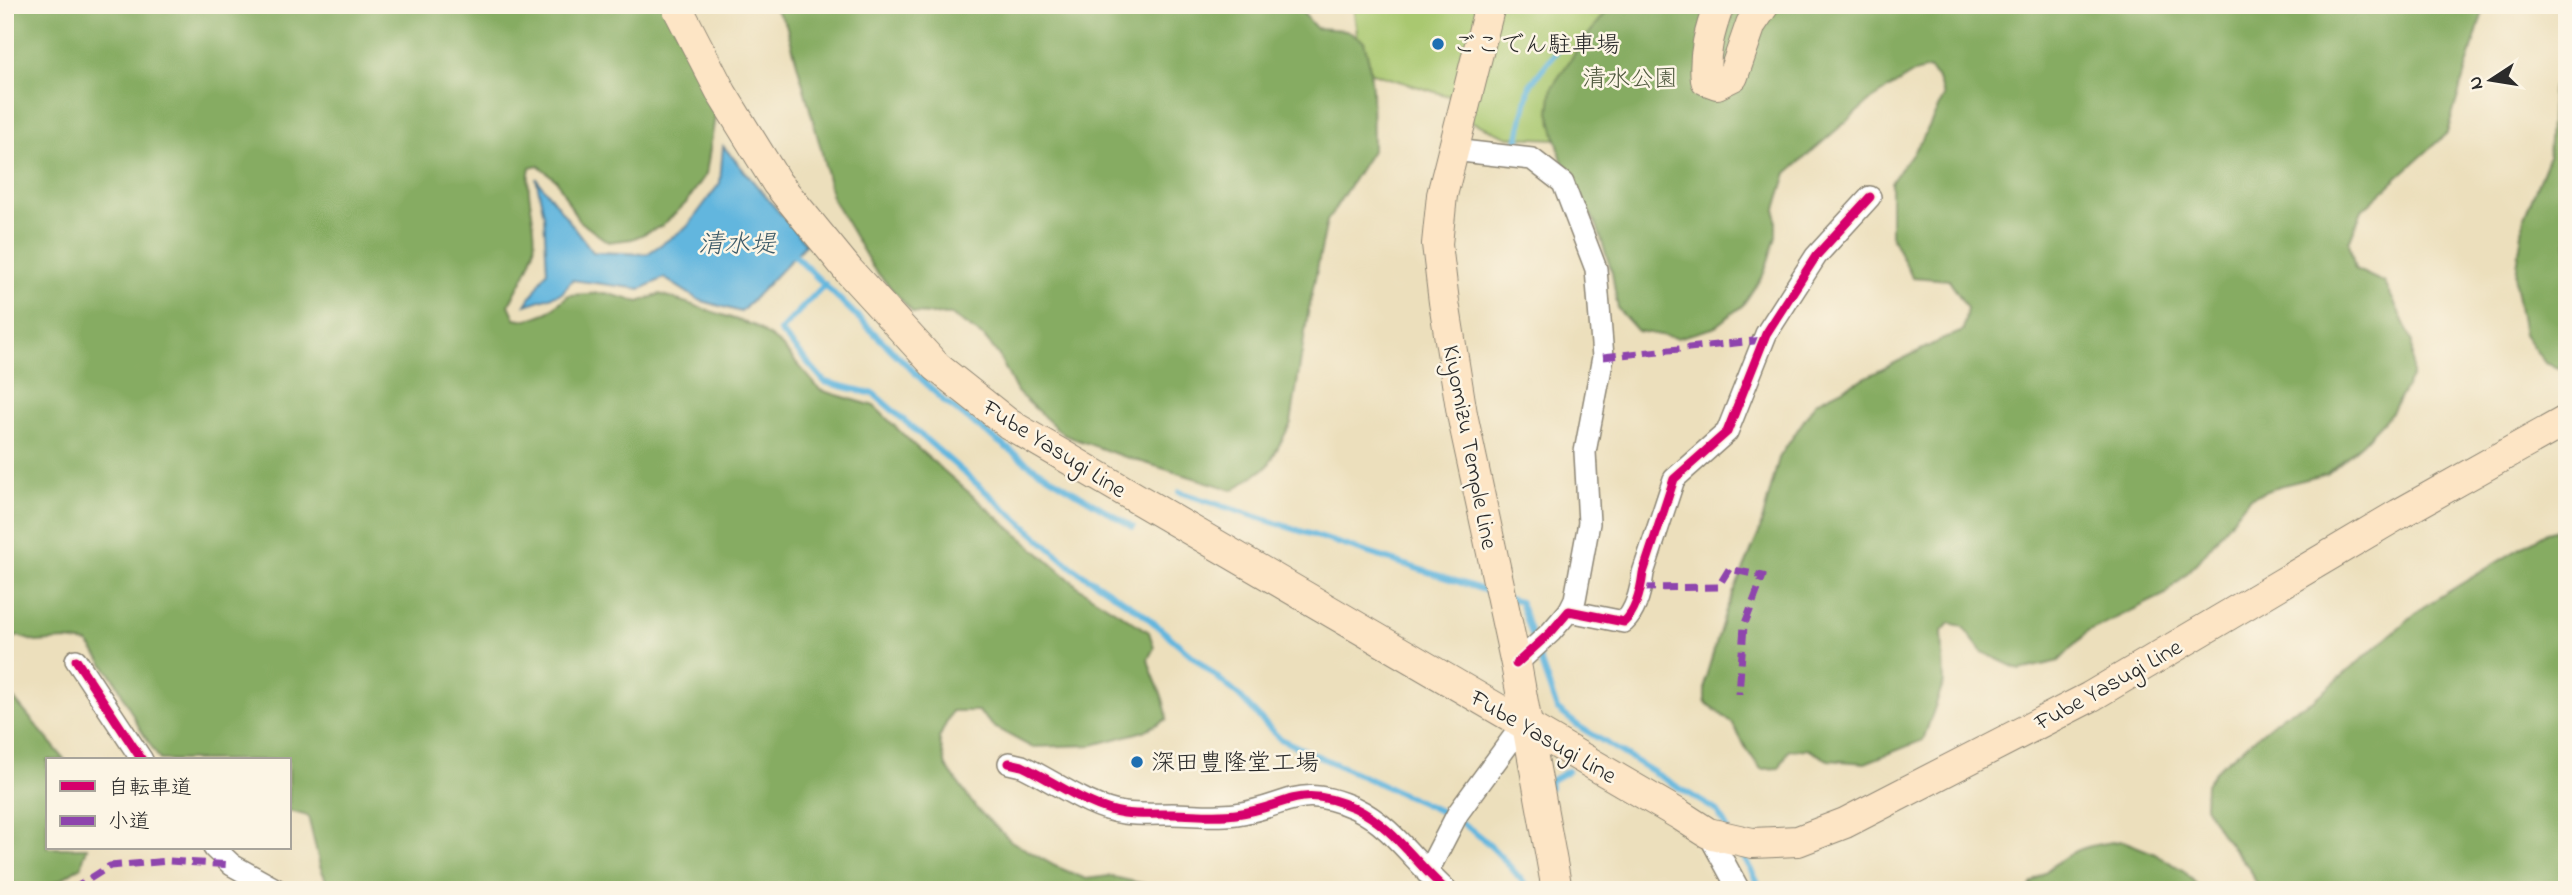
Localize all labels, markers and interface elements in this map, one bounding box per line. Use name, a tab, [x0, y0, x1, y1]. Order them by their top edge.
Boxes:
place label: ごこでん駐車場	[1452, 29, 1620, 64]
marker: ごこでん駐車場	[1430, 36, 1446, 52]
north arrow	[2456, 46, 2526, 116]
park label: 清水公園	[1582, 63, 1678, 98]
text: N	[2462, 74, 2491, 92]
water label: 清水堤	[698, 227, 777, 265]
street label: Kiyomizu Temple Line	[1431, 342, 1506, 553]
street label: Fube Yasugi Line	[974, 391, 1133, 508]
street label: Fube Yasugi Line	[2028, 631, 2189, 742]
street label: Fube Yasugi Line	[1462, 682, 1623, 794]
place label: 深田豊隆堂工場	[1151, 747, 1319, 782]
marker: 深田豊隆堂工場	[1129, 754, 1145, 770]
legend	[46, 758, 290, 850]
text: 自転車道	[108, 774, 192, 804]
text: 小道	[108, 808, 150, 838]

